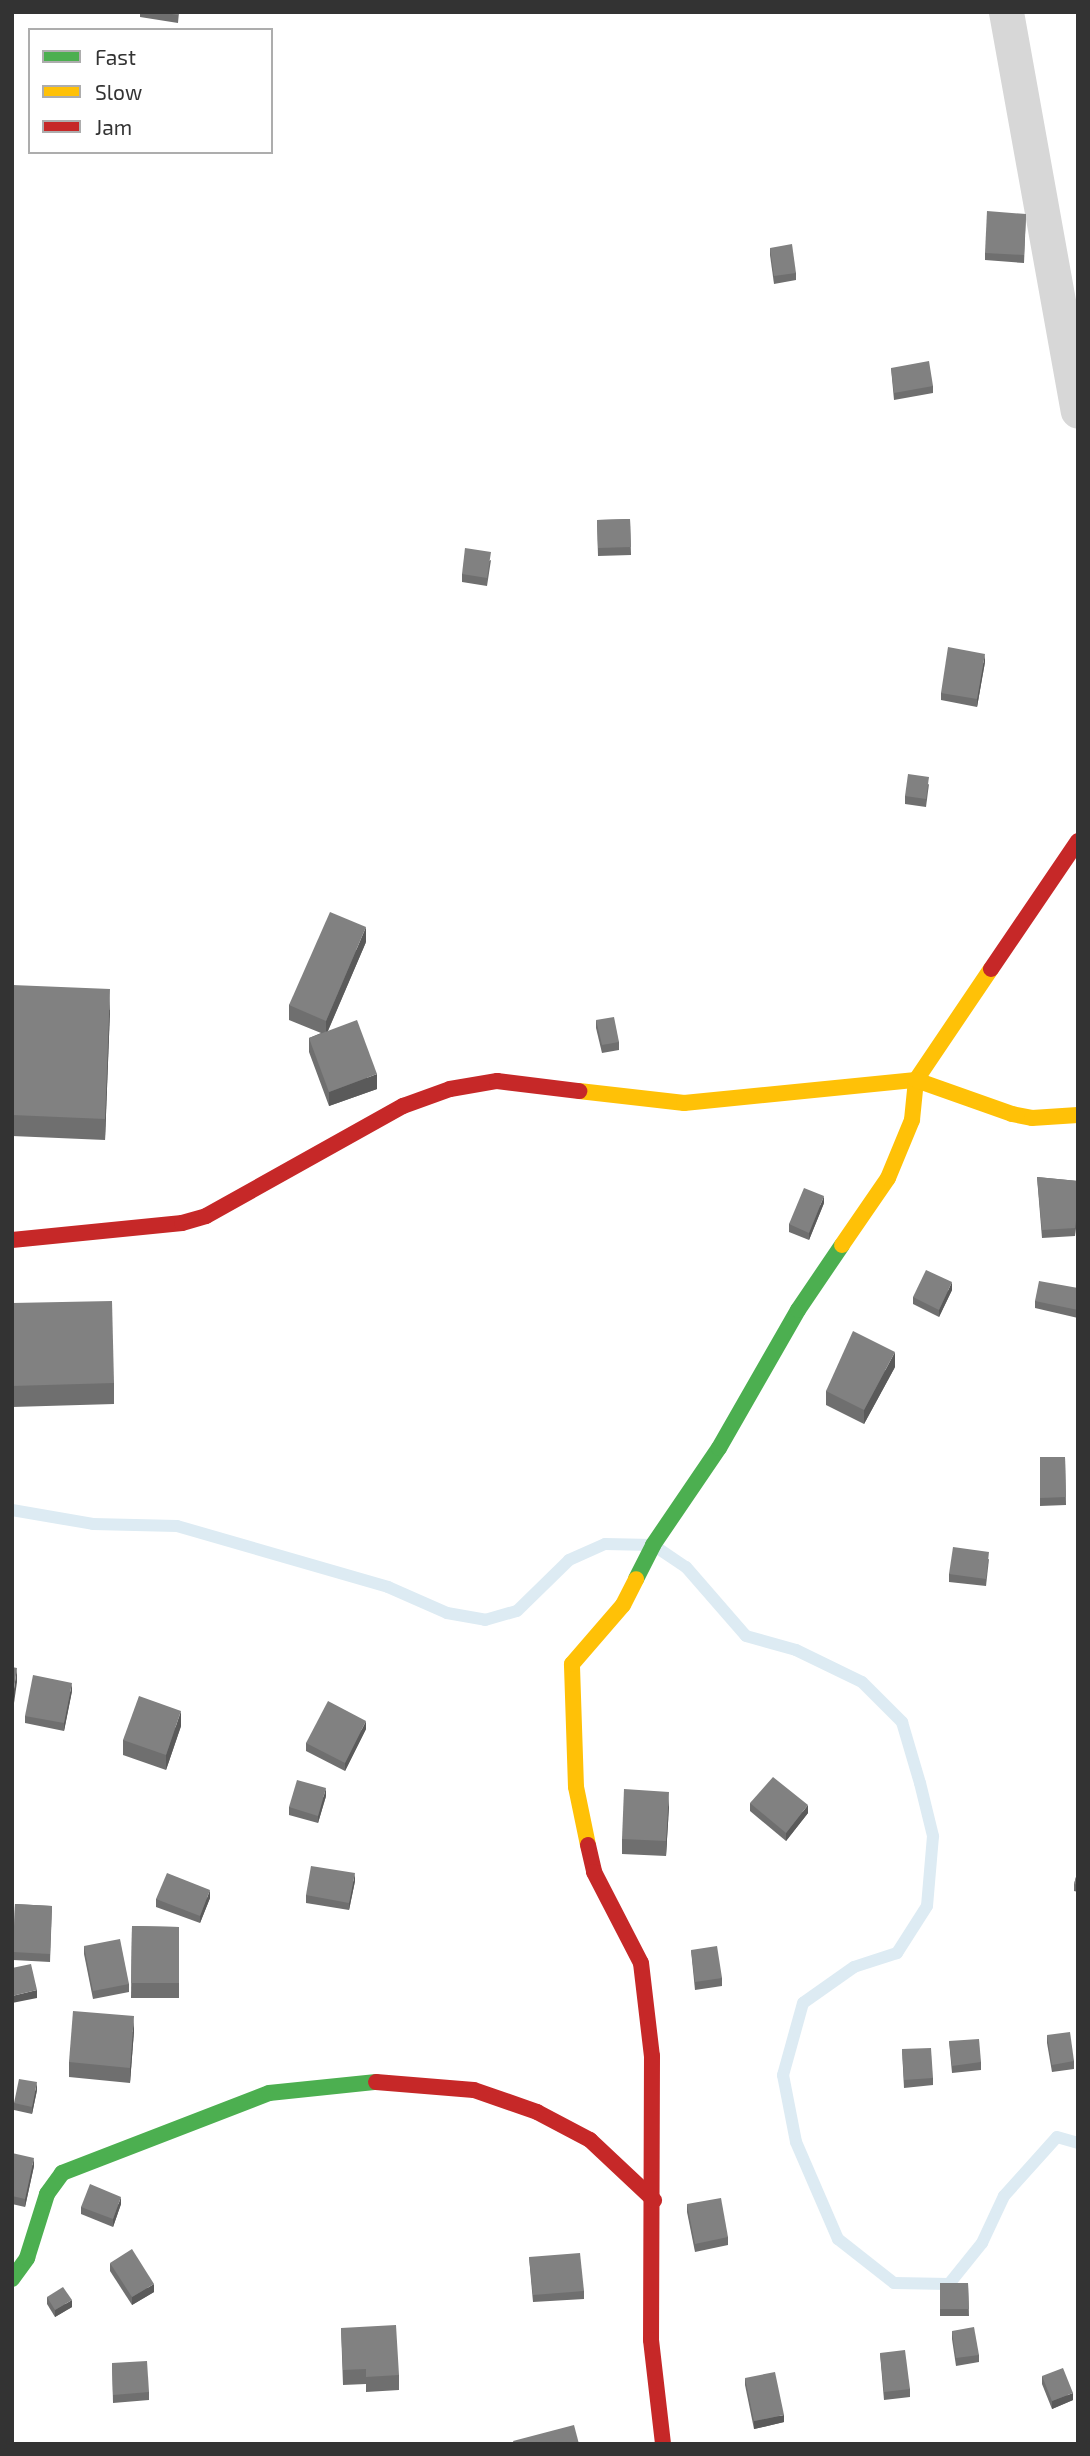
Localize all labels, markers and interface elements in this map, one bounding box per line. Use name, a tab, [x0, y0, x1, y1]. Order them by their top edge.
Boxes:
legend	[28, 28, 273, 154]
text: Fast	[95, 44, 136, 69]
text: Slow	[95, 79, 142, 104]
text: Jam	[95, 114, 132, 139]

